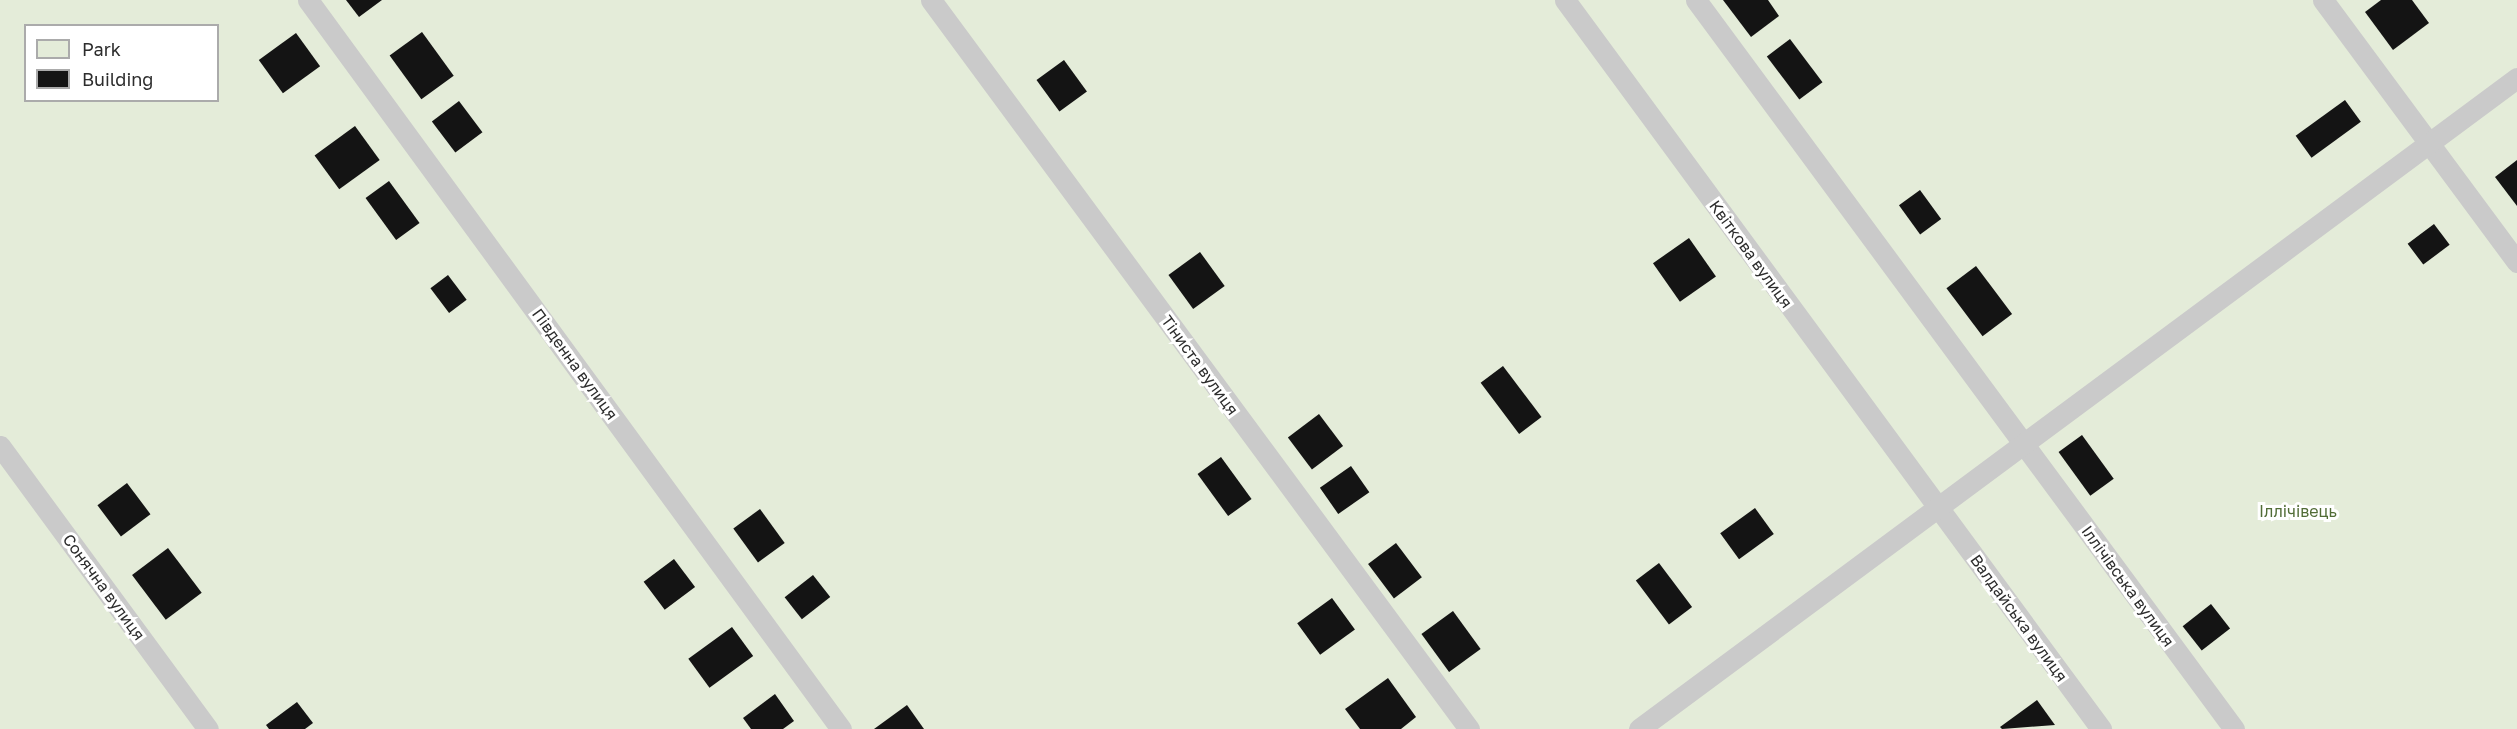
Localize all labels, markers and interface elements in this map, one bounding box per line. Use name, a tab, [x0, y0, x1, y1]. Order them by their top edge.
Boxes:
legend	[24, 24, 219, 102]
text: Park	[82, 38, 121, 60]
text: Building	[82, 68, 153, 90]
street label: Квіткова вулиця	[1705, 196, 1797, 312]
street label: Південна вулиця	[528, 305, 622, 423]
street label: Тіниста вулиця	[1157, 311, 1243, 419]
park label: Іллічівець	[2259, 501, 2337, 521]
street label: Іллічівська вулиця	[2078, 522, 2178, 650]
street label: Сонячна вулиця	[59, 530, 149, 644]
street label: Валдайська вулиця	[1966, 551, 2072, 685]

